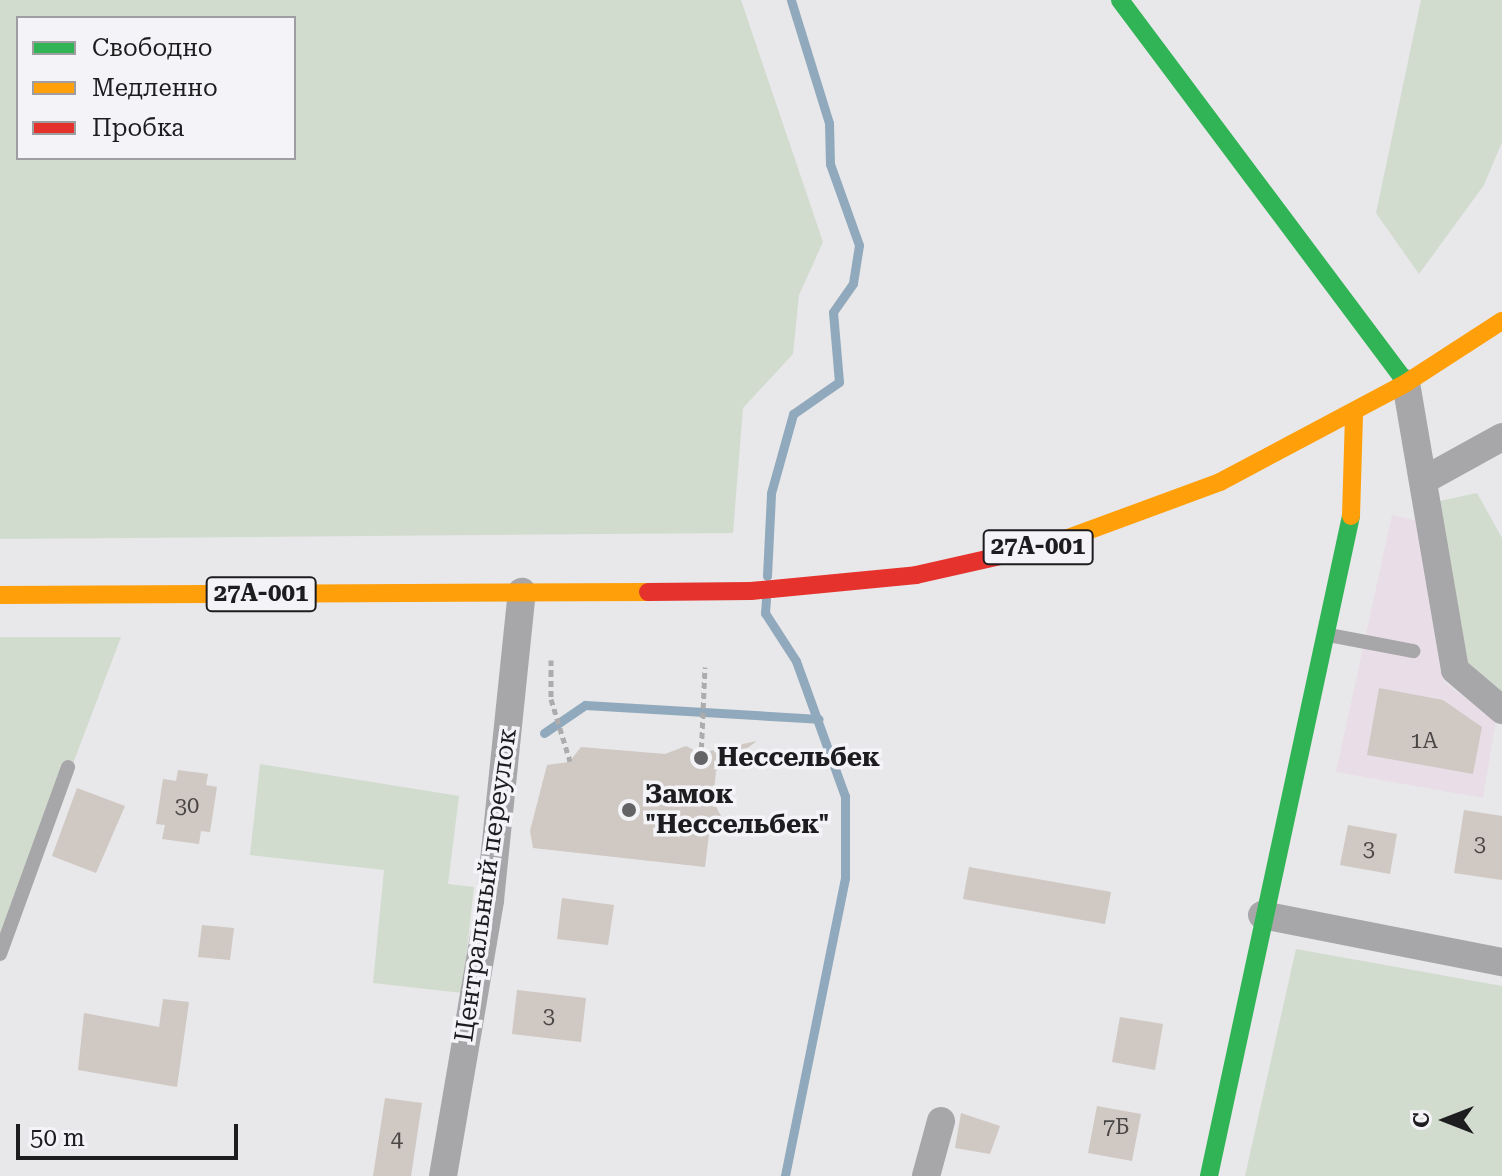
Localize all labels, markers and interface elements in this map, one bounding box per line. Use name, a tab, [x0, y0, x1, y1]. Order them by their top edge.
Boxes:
legend	[16, 16, 296, 160]
text: Свободно	[92, 34, 213, 62]
text: Медленно	[92, 74, 218, 102]
text: Пробка	[92, 114, 184, 142]
road number: 27А-001	[982, 527, 1094, 567]
road number: 27А-001	[205, 574, 317, 614]
street label: Центральный переулок	[449, 726, 523, 1044]
house number: 1А	[1410, 728, 1438, 754]
place label: Нессельбек	[717, 742, 880, 774]
marker: Нессельбек	[692, 749, 710, 767]
place label: Замок "Нессельбек"	[645, 779, 829, 840]
house number: 30	[175, 793, 199, 819]
marker: Замок "Нессельбек"	[620, 801, 638, 819]
house number: 3	[1474, 831, 1486, 857]
house number: 3	[1363, 836, 1375, 862]
house number: 3	[543, 1003, 555, 1029]
north arrow	[1406, 1080, 1486, 1160]
scale bar	[20, 1108, 242, 1158]
text: С	[1409, 1112, 1434, 1128]
house number: 7Б	[1103, 1114, 1129, 1140]
text: 50 m	[30, 1124, 85, 1152]
house number: 4	[391, 1127, 403, 1153]

